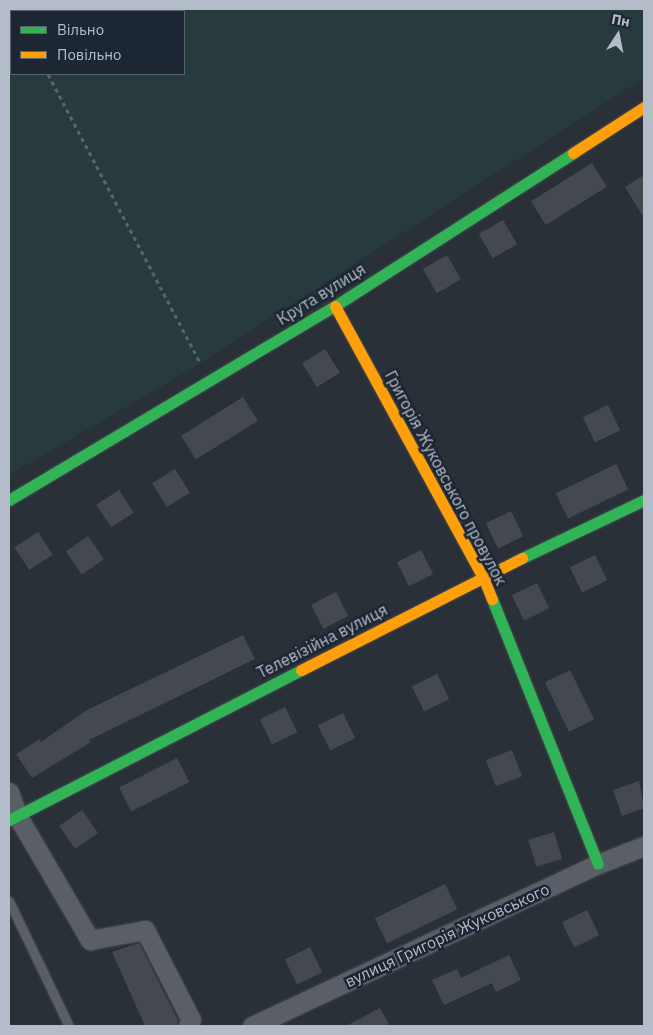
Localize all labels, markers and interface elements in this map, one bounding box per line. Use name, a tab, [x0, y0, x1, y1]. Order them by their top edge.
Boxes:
legend	[10, 10, 185, 75]
north arrow	[593, 10, 643, 60]
text: Пн	[610, 10, 632, 31]
text: Вільно	[57, 20, 104, 39]
text: Повільно	[57, 45, 121, 64]
street label: Крута вулиця	[273, 259, 369, 329]
street label: Григорія Жуковського провулок	[381, 367, 511, 589]
street label: Телевізійна вулиця	[254, 600, 390, 682]
street label: вулиця Григорія Жуковського	[342, 879, 552, 991]

